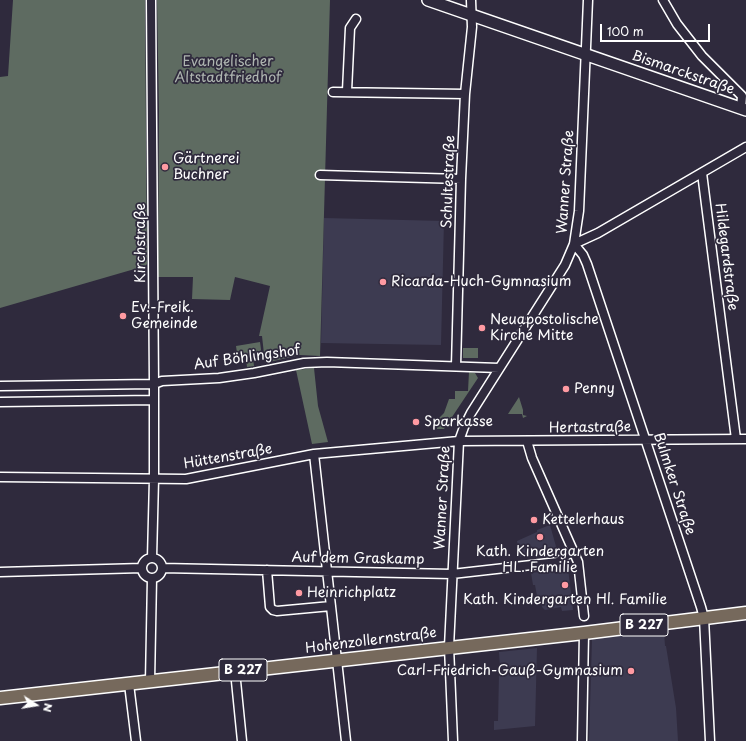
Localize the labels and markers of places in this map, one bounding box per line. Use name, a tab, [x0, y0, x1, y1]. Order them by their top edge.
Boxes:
place label: Gärtnerei Buchner	[173, 151, 239, 184]
marker: Gärtnerei Buchner	[160, 162, 170, 172]
place label: Ricarda-Huch-Gymnasium	[391, 274, 571, 290]
marker: Ricarda-Huch-Gymnasium	[378, 277, 388, 287]
place label: Ev.-Freik. Gemeinde	[131, 300, 198, 332]
marker: Ev.-Freik. Gemeinde	[118, 311, 128, 321]
place label: Neuapostolische Kirche Mitte	[490, 312, 599, 344]
marker: Neuapostolische Kirche Mitte	[477, 323, 487, 333]
place label: Penny	[574, 381, 615, 397]
marker: Penny	[561, 384, 571, 394]
place label: Sparkasse	[424, 414, 493, 430]
marker: Sparkasse	[411, 417, 421, 427]
place label: Kettelerhaus	[542, 512, 624, 528]
marker: Kettelerhaus	[529, 515, 539, 525]
marker: Kath. Kindergarten HL. Familie	[535, 532, 545, 542]
place label: Kath. Kindergarten HL. Familie	[476, 544, 604, 576]
marker: Kath. Kindergarten Hl. Familie	[560, 580, 570, 590]
place label: Heinrichplatz	[307, 585, 396, 601]
marker: Heinrichplatz	[294, 588, 304, 598]
place label: Kath. Kindergarten Hl. Familie	[463, 592, 667, 608]
place label: Carl-Friedrich-Gauß-Gymnasium	[397, 663, 623, 679]
marker: Carl-Friedrich-Gauß-Gymnasium	[626, 666, 636, 676]

